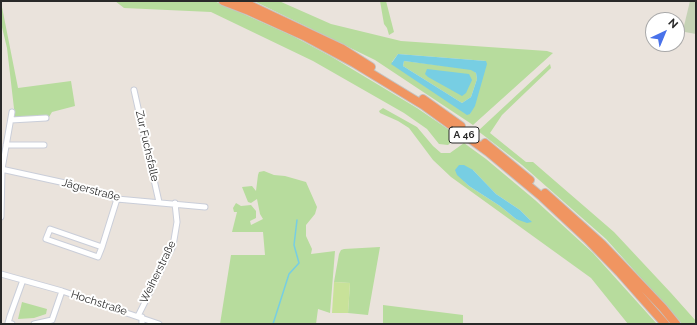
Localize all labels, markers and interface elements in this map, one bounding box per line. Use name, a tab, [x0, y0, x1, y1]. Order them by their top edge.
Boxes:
north arrow	[645, 12, 685, 52]
text: N	[665, 16, 681, 31]
street label: Zur Fuchsfalle	[132, 109, 162, 183]
road number: A 46	[449, 127, 479, 143]
street label: Jägerstraße	[60, 176, 122, 204]
street label: Weiherstraße	[137, 239, 179, 305]
street label: Hochstraße	[69, 288, 129, 318]

